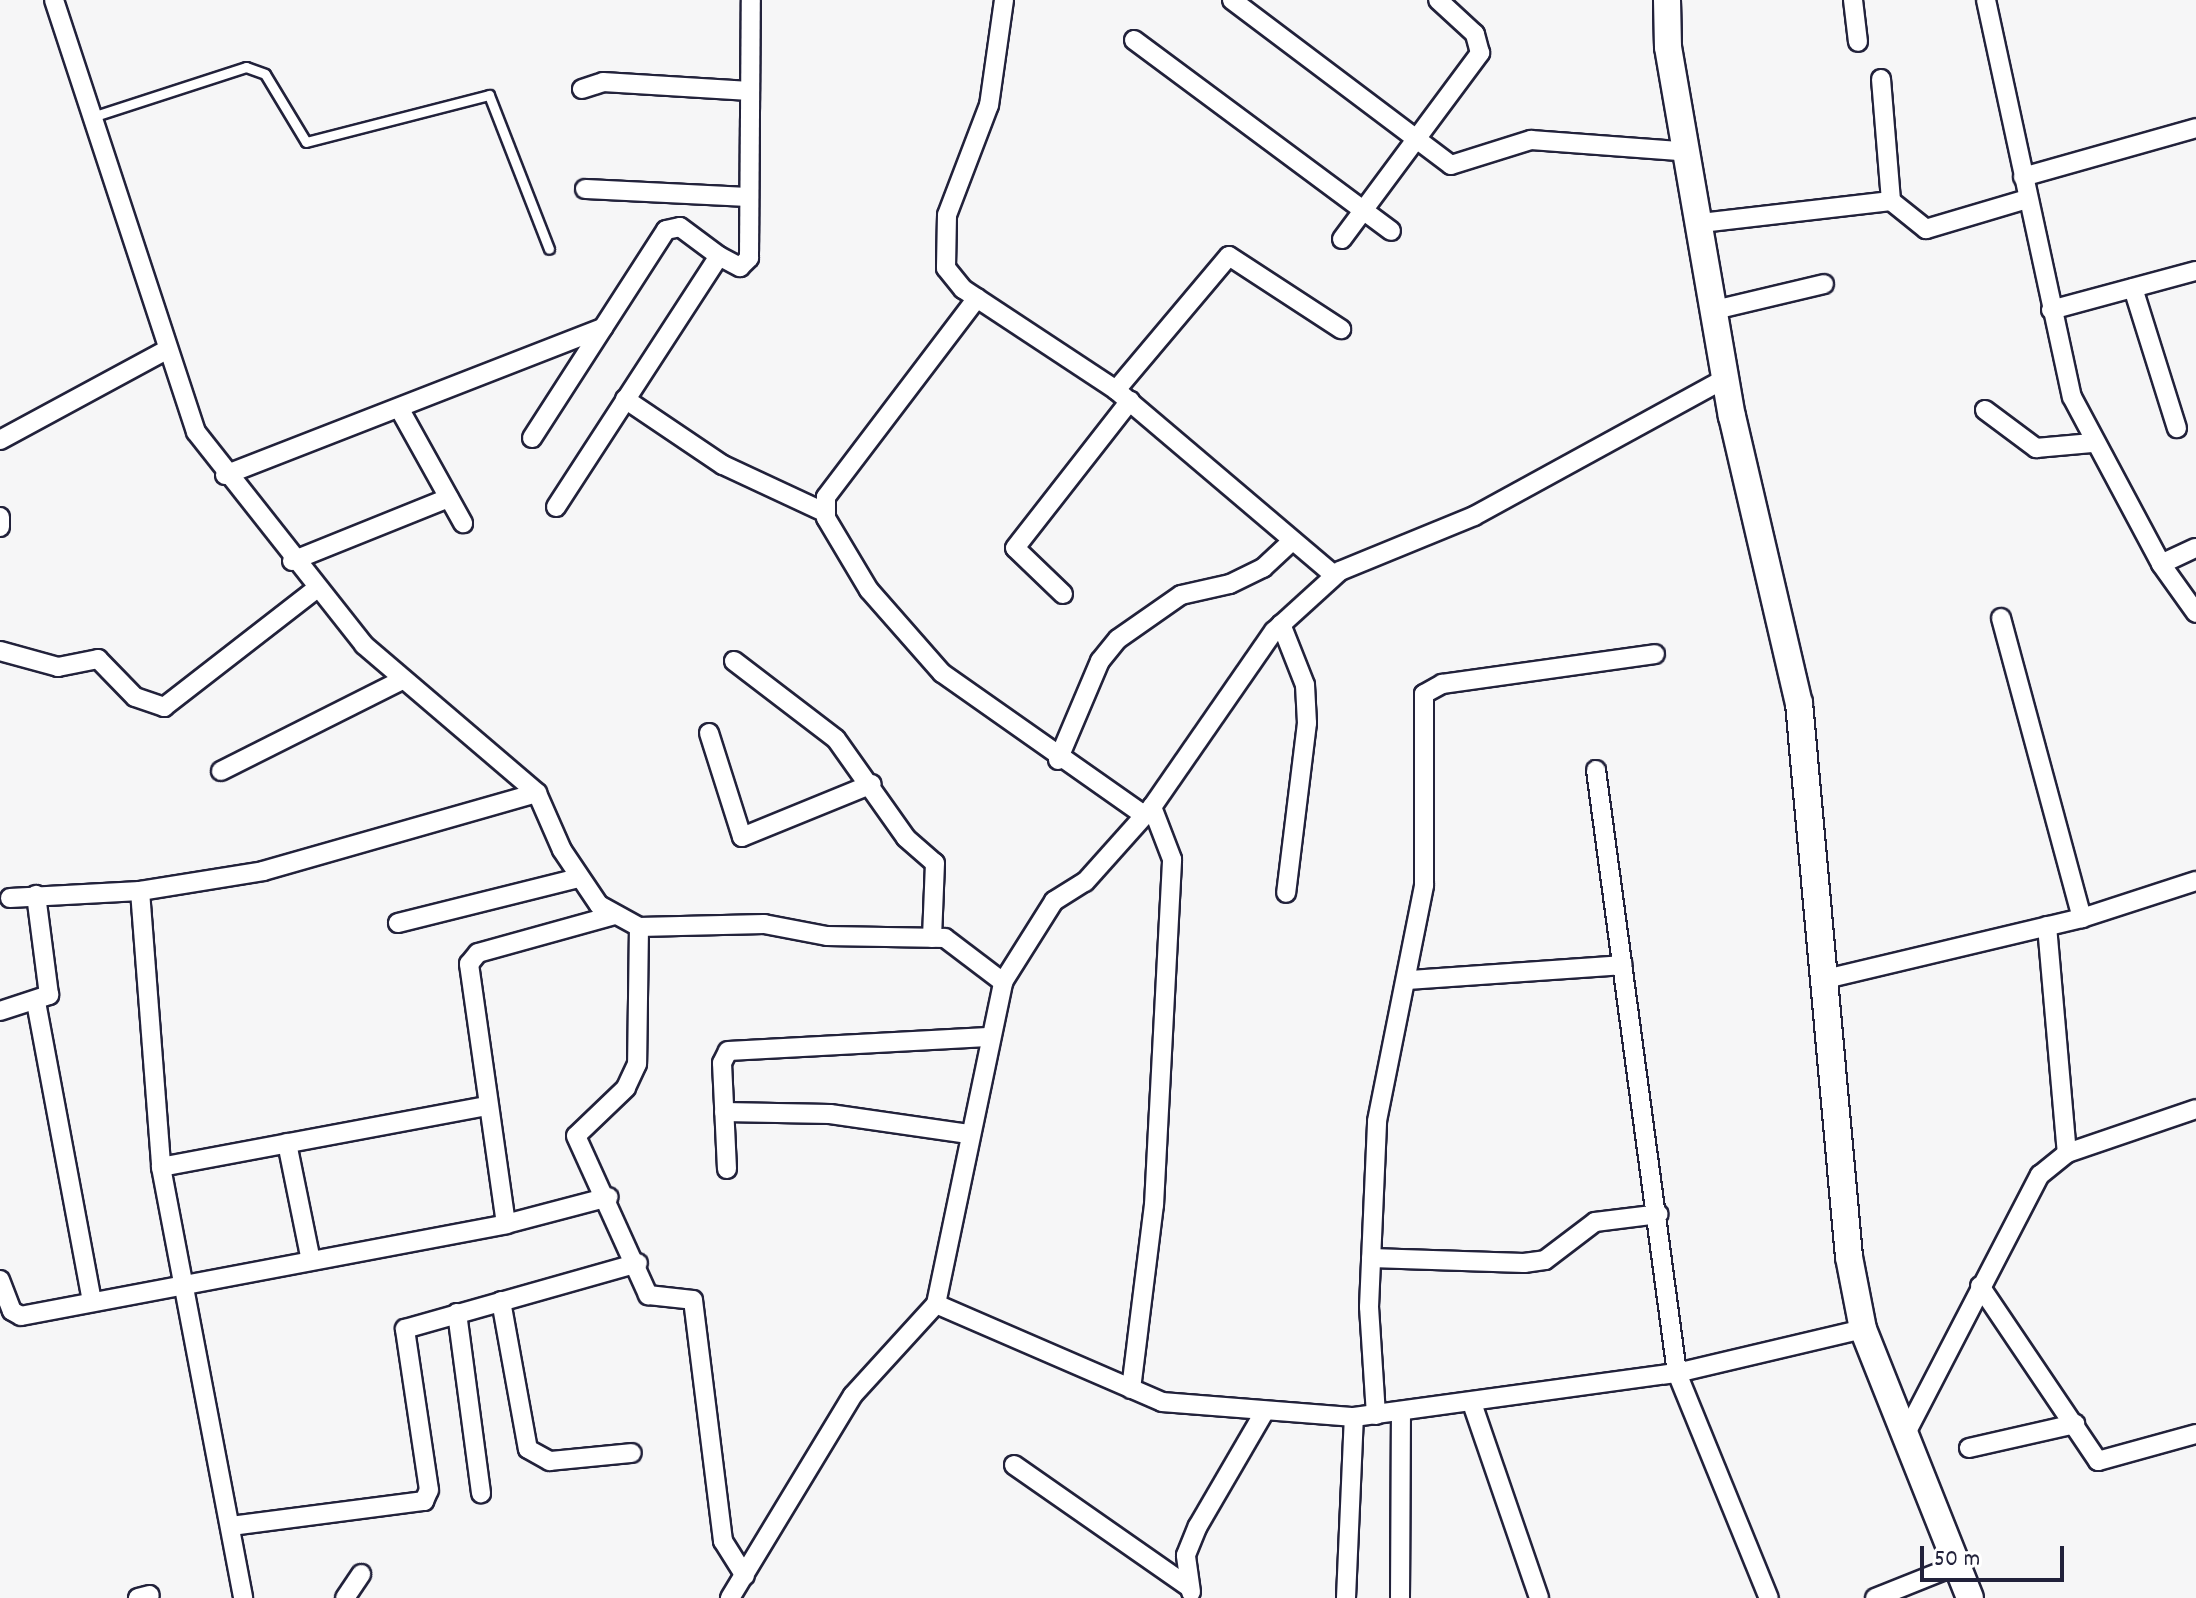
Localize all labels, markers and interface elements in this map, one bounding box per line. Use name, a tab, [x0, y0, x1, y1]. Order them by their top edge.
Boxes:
scale bar	[1924, 1530, 2068, 1580]
text: 50 m	[1934, 1543, 1980, 1577]

